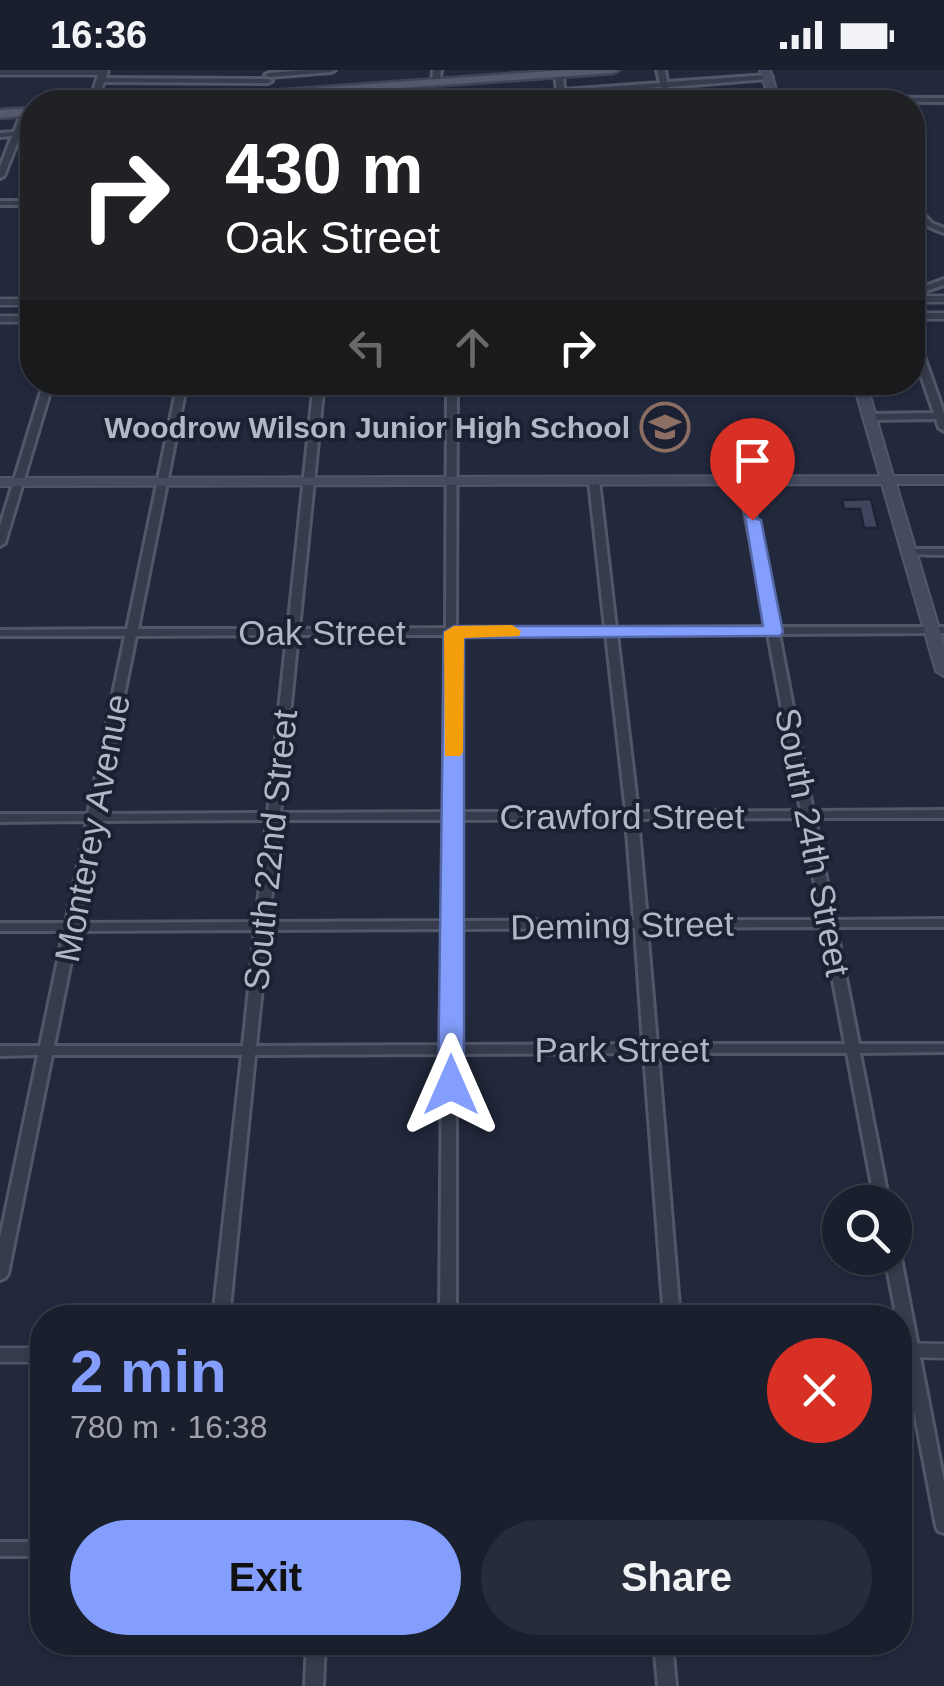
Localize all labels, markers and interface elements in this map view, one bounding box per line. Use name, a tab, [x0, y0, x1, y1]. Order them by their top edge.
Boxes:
text: 16:36	[50, 14, 147, 56]
icon: right	[60, 130, 190, 260]
text: 430 m	[225, 130, 423, 208]
text: Oak Street	[225, 212, 440, 263]
icon: left	[340, 320, 395, 375]
icon: ahead	[445, 320, 500, 375]
icon: right	[550, 320, 605, 375]
school or university icon: Woodrow Wilson Junior High School	[639, 401, 691, 453]
place label: Woodrow Wilson Junior High School	[104, 411, 630, 444]
pin	[710, 418, 795, 521]
icon: arrive	[725, 433, 780, 488]
street label: Oak Street	[238, 613, 406, 652]
street label: Monterey Avenue	[47, 691, 137, 965]
street label: South 24th Street	[768, 705, 858, 980]
street label: South 22nd Street	[236, 707, 304, 992]
street label: Crawford Street	[499, 797, 745, 836]
street label: Deming Street	[510, 904, 734, 946]
street label: Park Street	[534, 1030, 710, 1069]
position arrow	[399, 1033, 503, 1137]
map controls	[822, 1185, 912, 1275]
button: search	[822, 1185, 912, 1275]
text: 2 min	[70, 1338, 227, 1405]
button: close	[767, 1338, 872, 1443]
text: 780 m · 16:38	[70, 1409, 267, 1445]
button: Exit	[70, 1520, 461, 1635]
button: Share	[481, 1520, 872, 1635]

